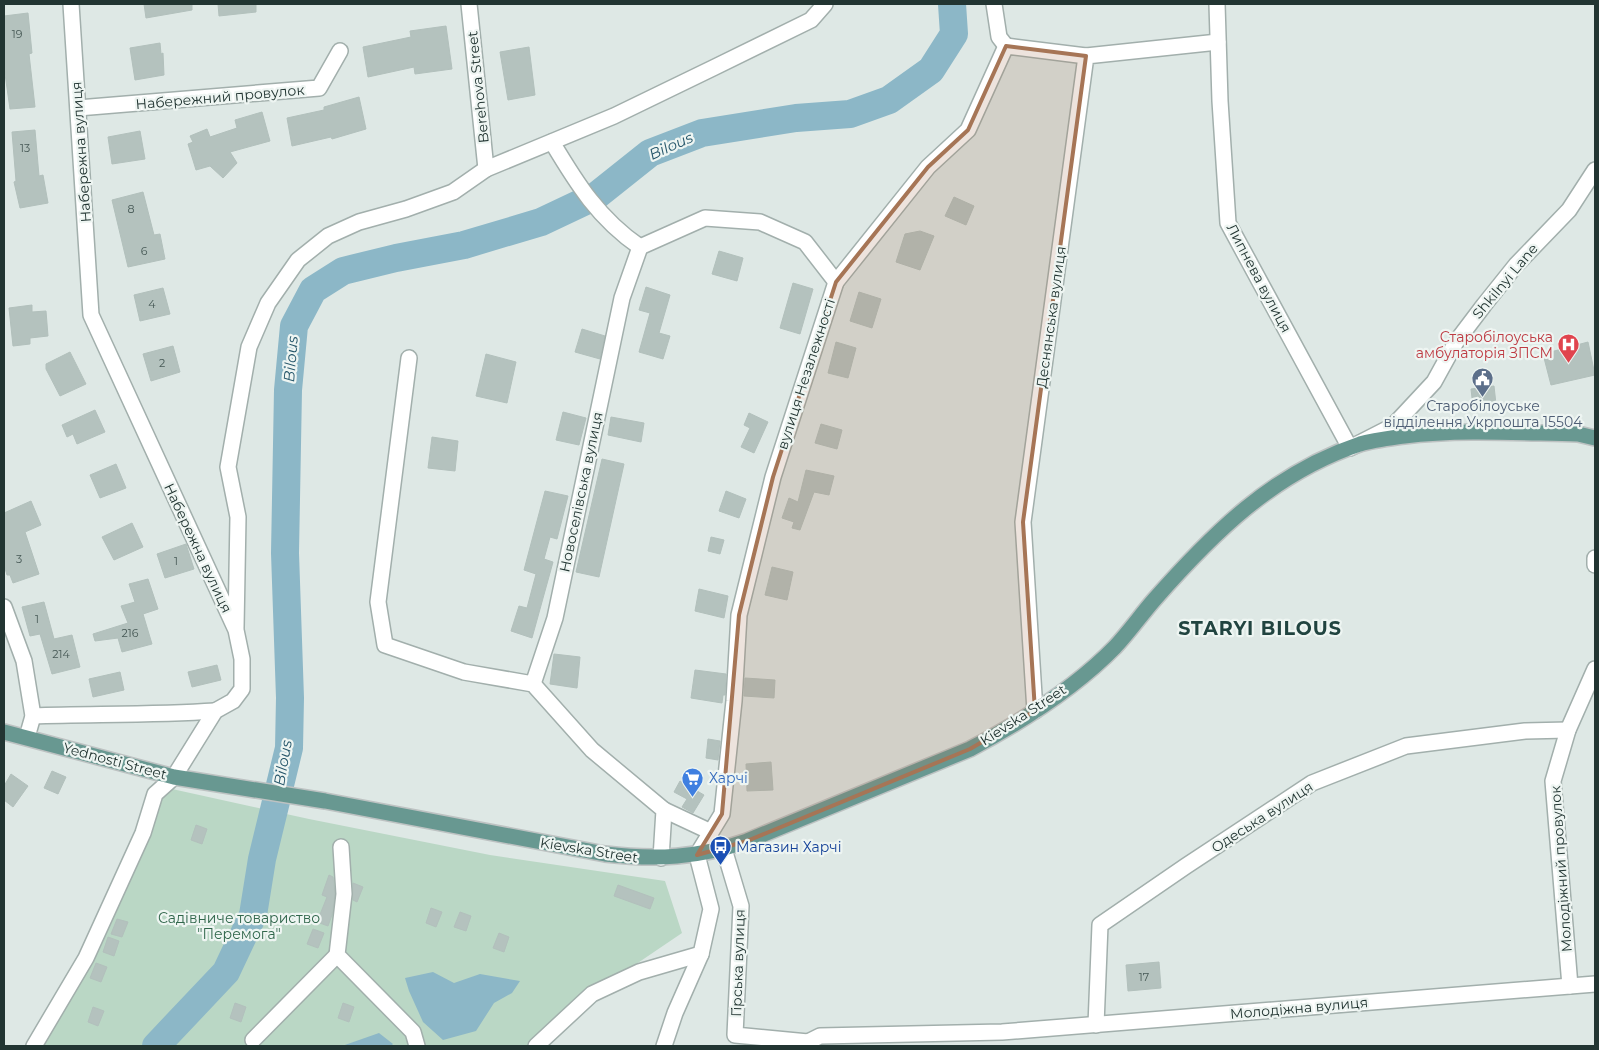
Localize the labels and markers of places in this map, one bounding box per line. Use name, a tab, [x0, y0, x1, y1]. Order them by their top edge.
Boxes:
place label: Старобілоуська амбулаторія ЗПСМ	[1416, 328, 1553, 362]
hospital icon: Старобілоуська амбулаторія ЗПСМ	[1557, 333, 1581, 364]
public building icon: Старобілоуське відділення Укрпошта 15504	[1471, 366, 1495, 397]
place label: Старобілоуське відділення Укрпошта 15504	[1384, 397, 1583, 431]
supermarket icon: Харчі	[681, 766, 705, 797]
place label: Харчі	[709, 769, 748, 787]
bus stop icon: Магазин Харчі	[708, 835, 732, 866]
place label: Магазин Харчі	[736, 838, 842, 856]

